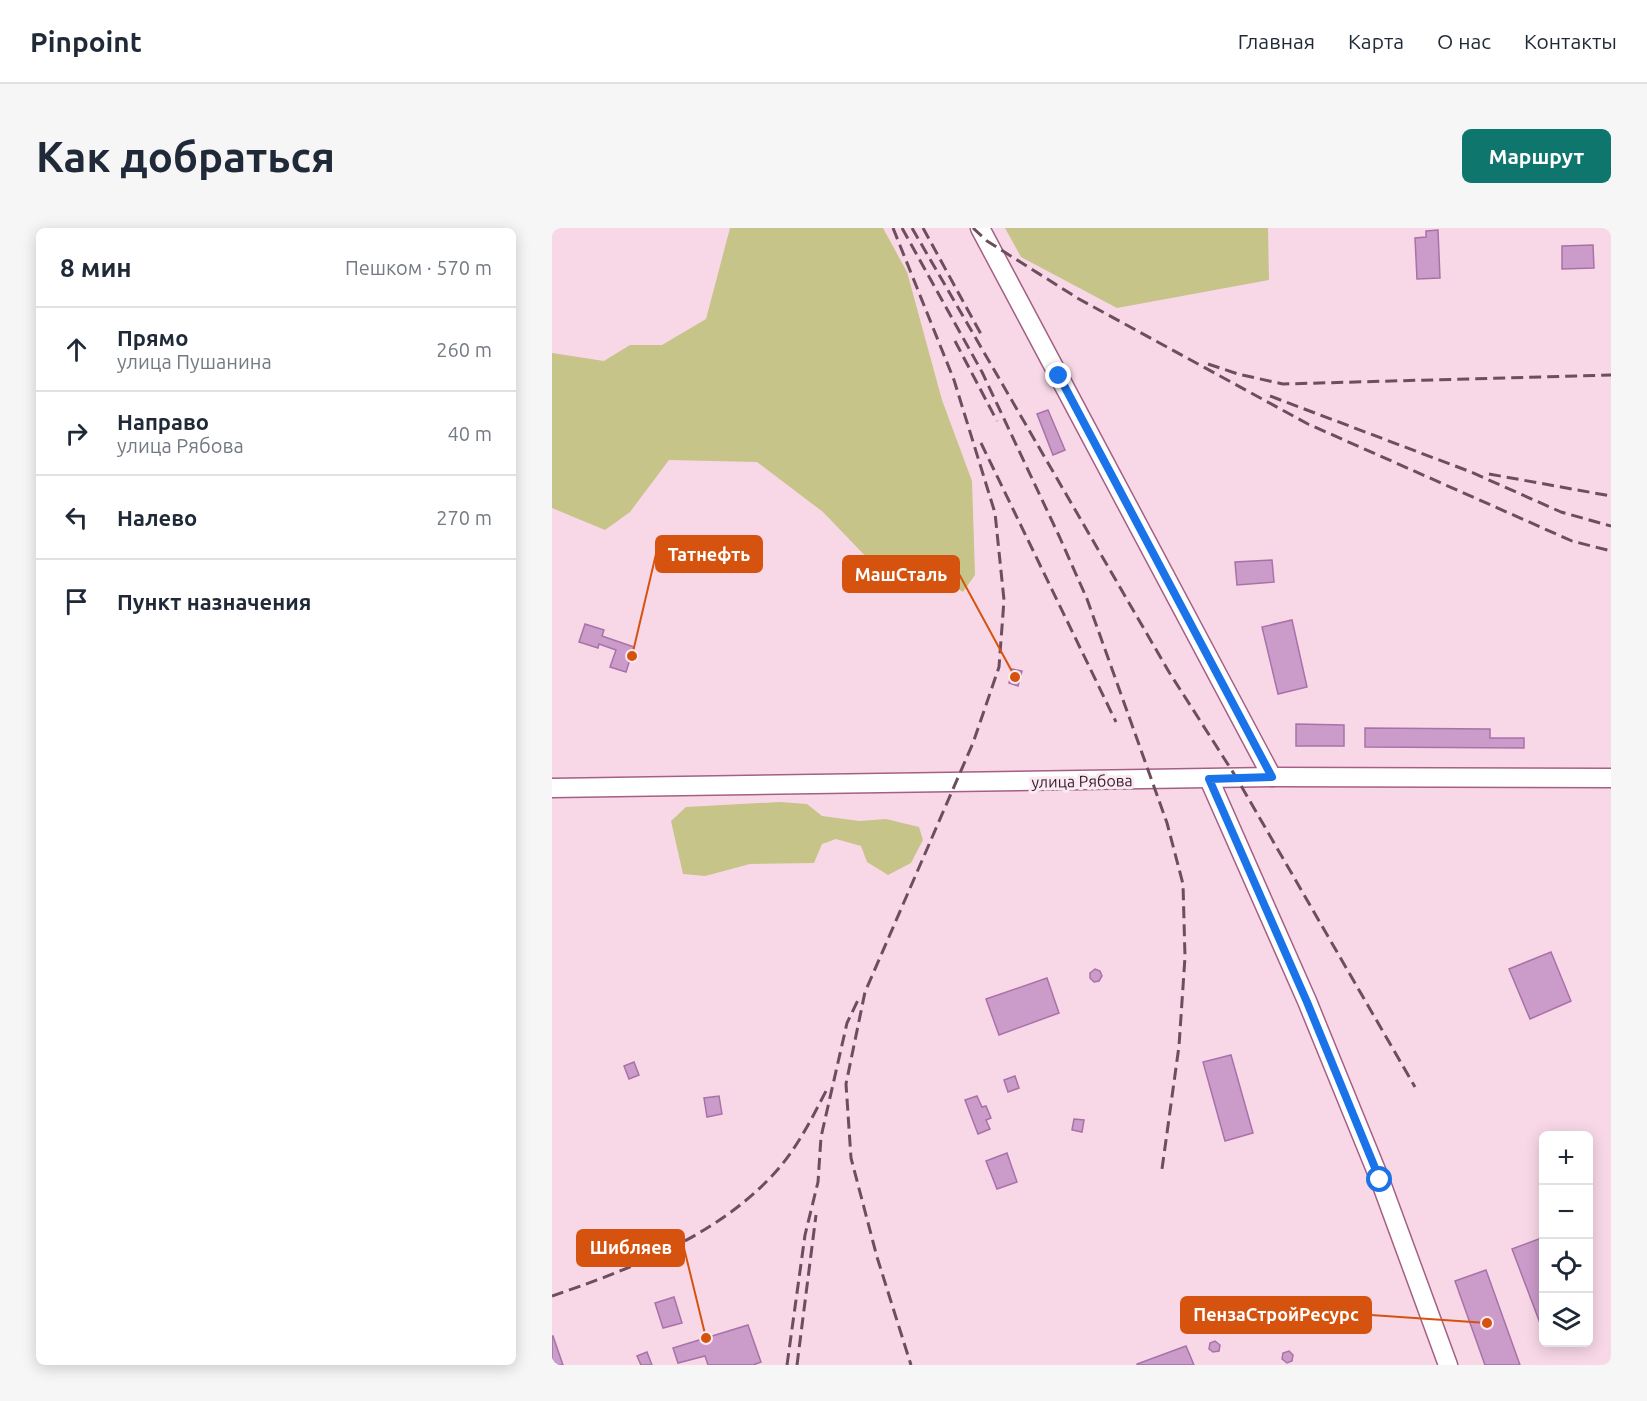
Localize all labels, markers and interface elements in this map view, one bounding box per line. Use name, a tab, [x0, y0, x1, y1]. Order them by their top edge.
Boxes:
text: Pinpoint	[30, 26, 142, 57]
text: Главная	[1238, 29, 1315, 53]
text: Карта	[1348, 29, 1404, 53]
text: О нас	[1437, 29, 1491, 53]
text: Контакты	[1524, 29, 1617, 53]
button: Маршрут	[1462, 129, 1611, 183]
text: Как добраться	[36, 133, 335, 180]
text: 8 мин	[60, 253, 132, 282]
text: Пешком · 570 m	[345, 256, 492, 279]
text: Прямо	[117, 325, 188, 350]
icon: ahead	[60, 333, 93, 366]
text: 260 m	[436, 338, 492, 361]
text: улица Пушанина	[117, 350, 272, 373]
route end	[1045, 362, 1071, 388]
text: Направо	[117, 409, 209, 434]
icon: right	[60, 417, 93, 450]
text: 40 m	[448, 422, 492, 445]
text: улица Рябова	[117, 434, 244, 457]
icon: left	[60, 501, 93, 534]
text: Налево	[117, 505, 197, 530]
text: 270 m	[436, 506, 492, 529]
callout: Татнефть	[656, 536, 762, 572]
text: Татнефть	[668, 544, 750, 564]
callout: МашСталь	[843, 556, 959, 592]
text: МашСталь	[855, 564, 947, 584]
icon: arrive	[60, 585, 93, 618]
text: Пункт назначения	[117, 589, 311, 614]
street label: улица Рябова	[1031, 771, 1133, 791]
map controls	[1539, 1131, 1593, 1347]
button: +	[1539, 1131, 1593, 1185]
route start	[1366, 1166, 1392, 1192]
button: −	[1539, 1185, 1593, 1239]
callout: Шибляев	[577, 1230, 684, 1266]
text: Шибляев	[590, 1237, 672, 1257]
button: locate	[1539, 1239, 1593, 1293]
button: layers	[1539, 1293, 1593, 1347]
callout: ПензаСтройРесурс	[1181, 1297, 1371, 1333]
text: ПензаСтройРесурс	[1193, 1304, 1359, 1324]

